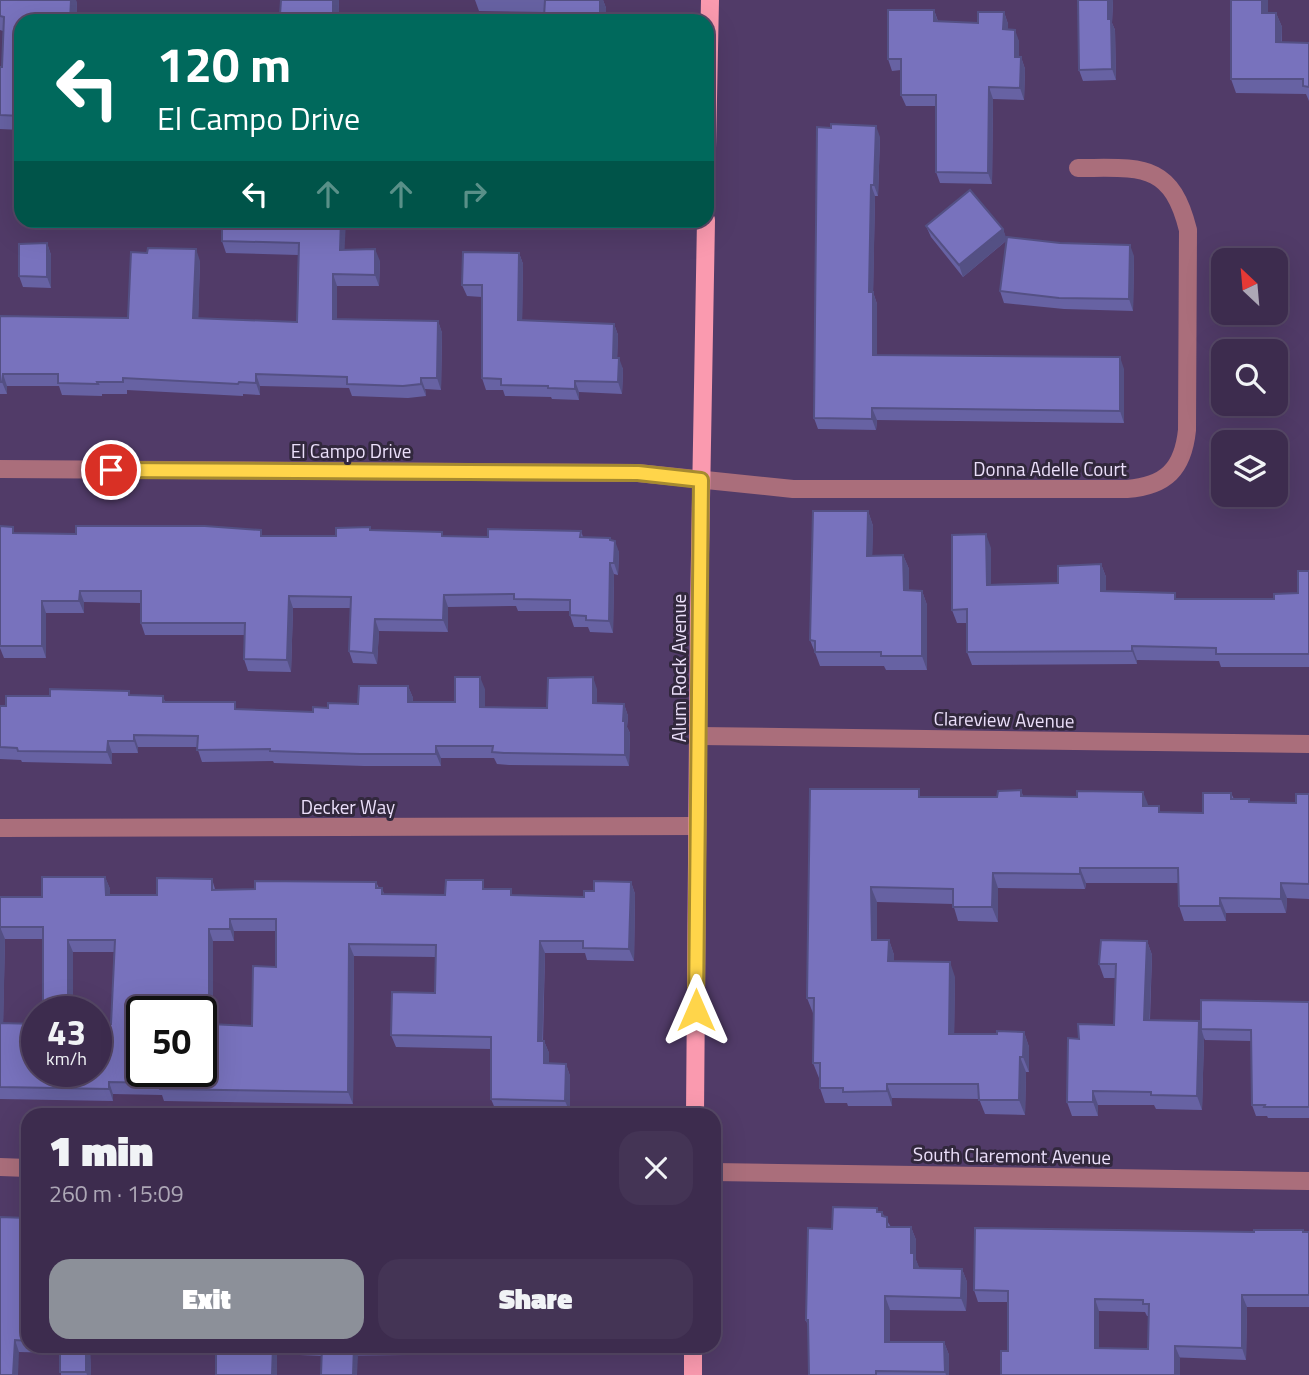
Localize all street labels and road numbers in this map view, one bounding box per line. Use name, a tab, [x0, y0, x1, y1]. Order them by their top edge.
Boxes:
street label: El Campo Drive	[291, 436, 411, 465]
street label: Donna Adelle Court	[973, 454, 1127, 483]
street label: Alum Rock Avenue	[664, 594, 693, 742]
street label: Clareview Avenue	[933, 703, 1075, 735]
street label: Decker Way	[301, 792, 395, 821]
street label: South Claremont Avenue	[913, 1139, 1111, 1171]

